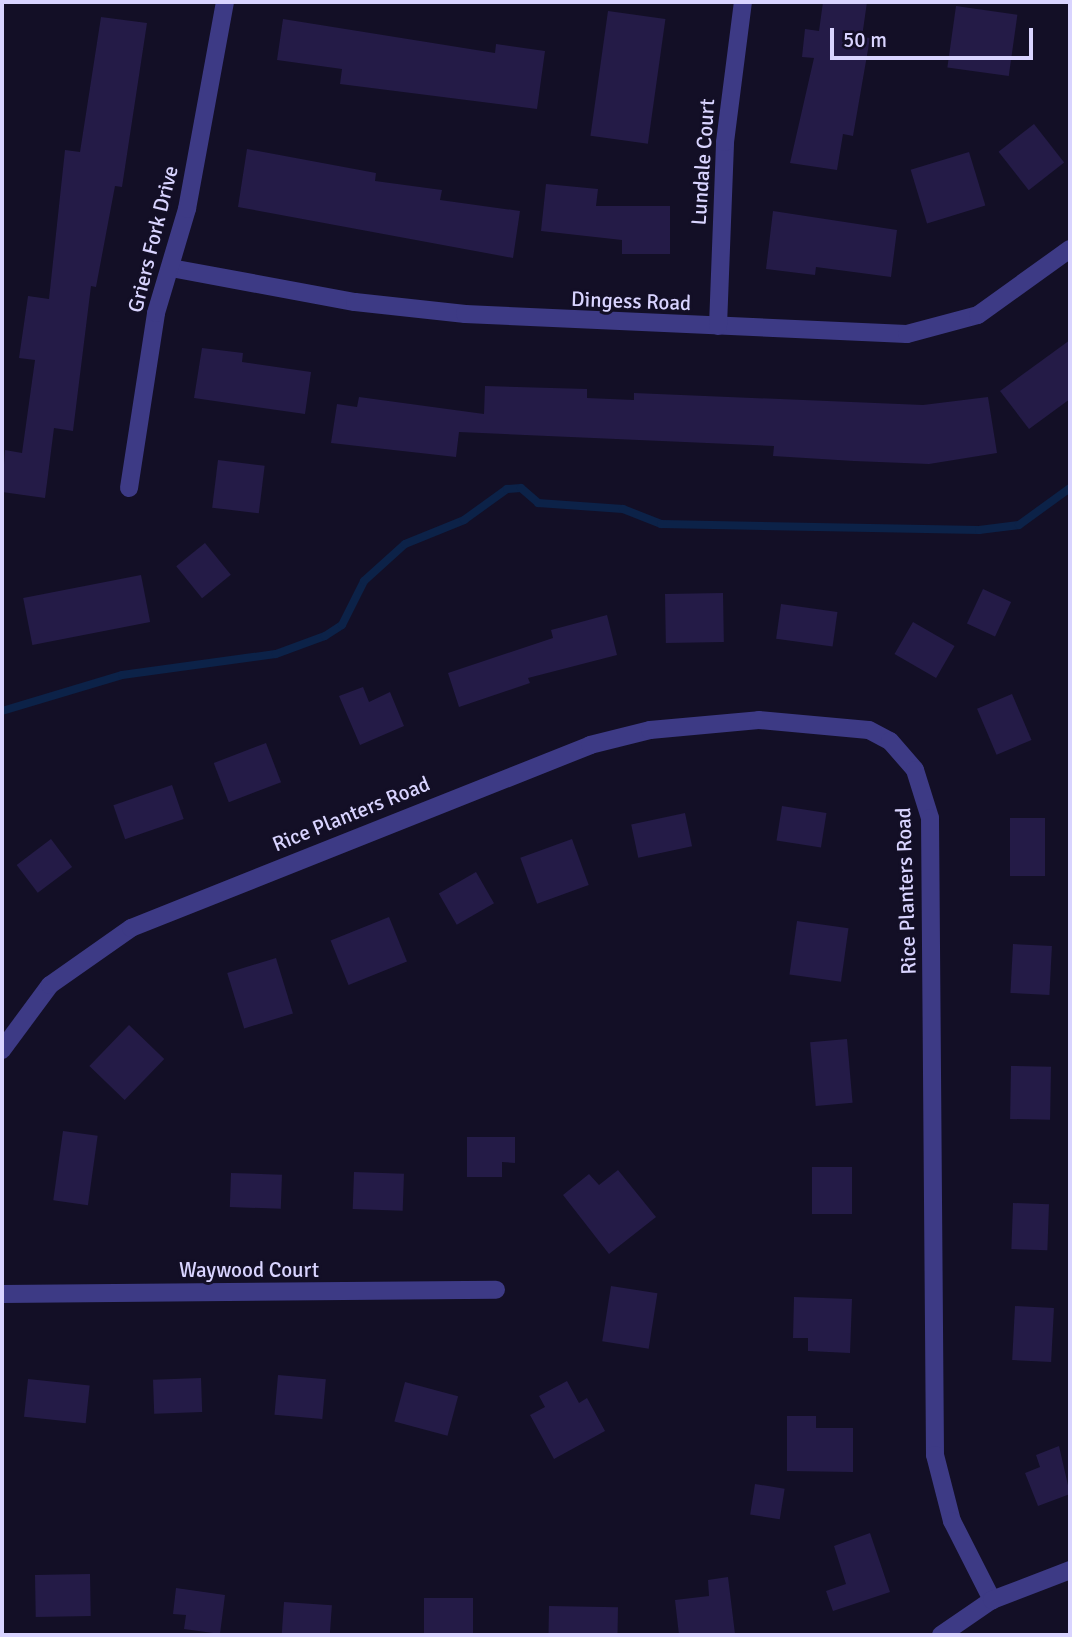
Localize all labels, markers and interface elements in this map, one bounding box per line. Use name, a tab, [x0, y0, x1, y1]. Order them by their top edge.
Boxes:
scale bar	[834, 14, 1037, 58]
text: 50 m	[843, 27, 887, 53]
street label: Lundale Court	[686, 98, 720, 226]
street label: Griers Fork Drive	[123, 163, 183, 315]
street label: Dingess Road	[570, 286, 692, 316]
street label: Rice Planters Road	[269, 771, 433, 857]
street label: Rice Planters Road	[890, 807, 922, 975]
street label: Waywood Court	[179, 1257, 319, 1283]

